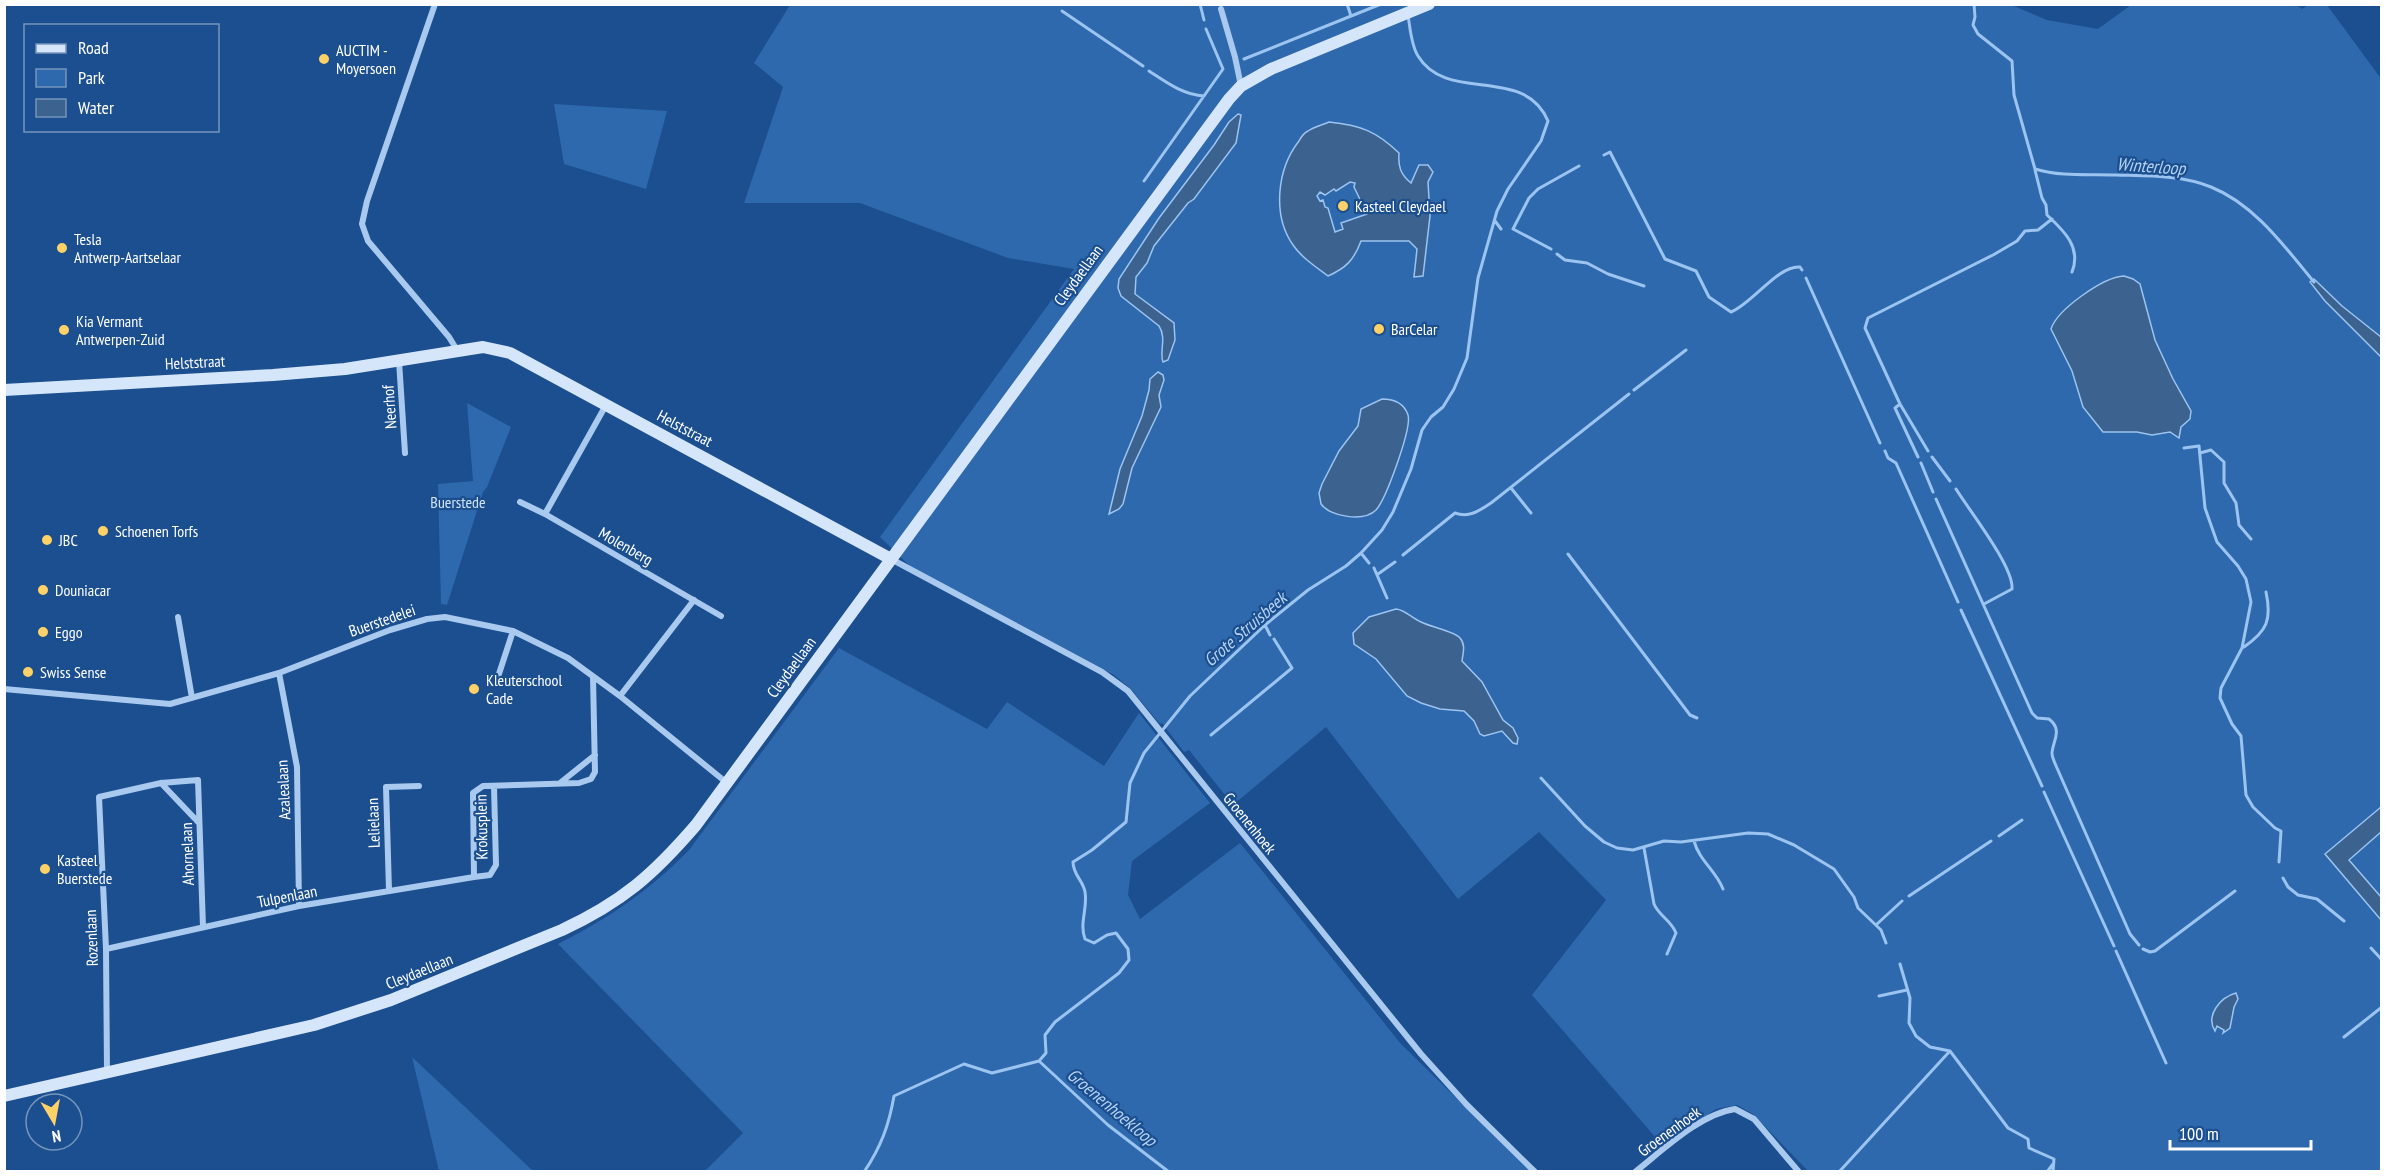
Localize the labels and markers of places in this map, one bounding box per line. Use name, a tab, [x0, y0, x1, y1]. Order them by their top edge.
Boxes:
place label: AUCTIM - Moyersoen	[336, 40, 396, 78]
marker: AUCTIM - Moyersoen	[317, 52, 331, 66]
place label: Kasteel Cleydael	[1355, 196, 1446, 216]
marker: Kasteel Cleydael	[1336, 199, 1350, 213]
place label: Tesla Antwerp-Aartselaar	[74, 229, 181, 267]
marker: Tesla Antwerp-Aartselaar	[55, 241, 69, 255]
place label: Kia Vermant Antwerpen-Zuid	[76, 311, 165, 349]
place label: BarCelar	[1391, 319, 1438, 339]
marker: BarCelar	[1372, 322, 1386, 336]
marker: Kia Vermant Antwerpen-Zuid	[57, 323, 71, 337]
place label: Schoenen Torfs	[115, 521, 198, 541]
marker: Schoenen Torfs	[96, 524, 110, 538]
place label: JBC	[58, 530, 78, 550]
marker: JBC	[40, 533, 54, 547]
place label: Douniacar	[55, 580, 111, 600]
marker: Douniacar	[36, 583, 50, 597]
place label: Eggo	[55, 622, 83, 642]
marker: Eggo	[36, 625, 50, 639]
place label: Swiss Sense	[40, 662, 106, 682]
marker: Swiss Sense	[21, 665, 35, 679]
place label: Kleuterschool Cade	[486, 670, 562, 708]
marker: Kleuterschool Cade	[467, 682, 481, 696]
place label: Kasteel Buerstede	[57, 850, 112, 888]
marker: Kasteel Buerstede	[38, 862, 52, 876]

